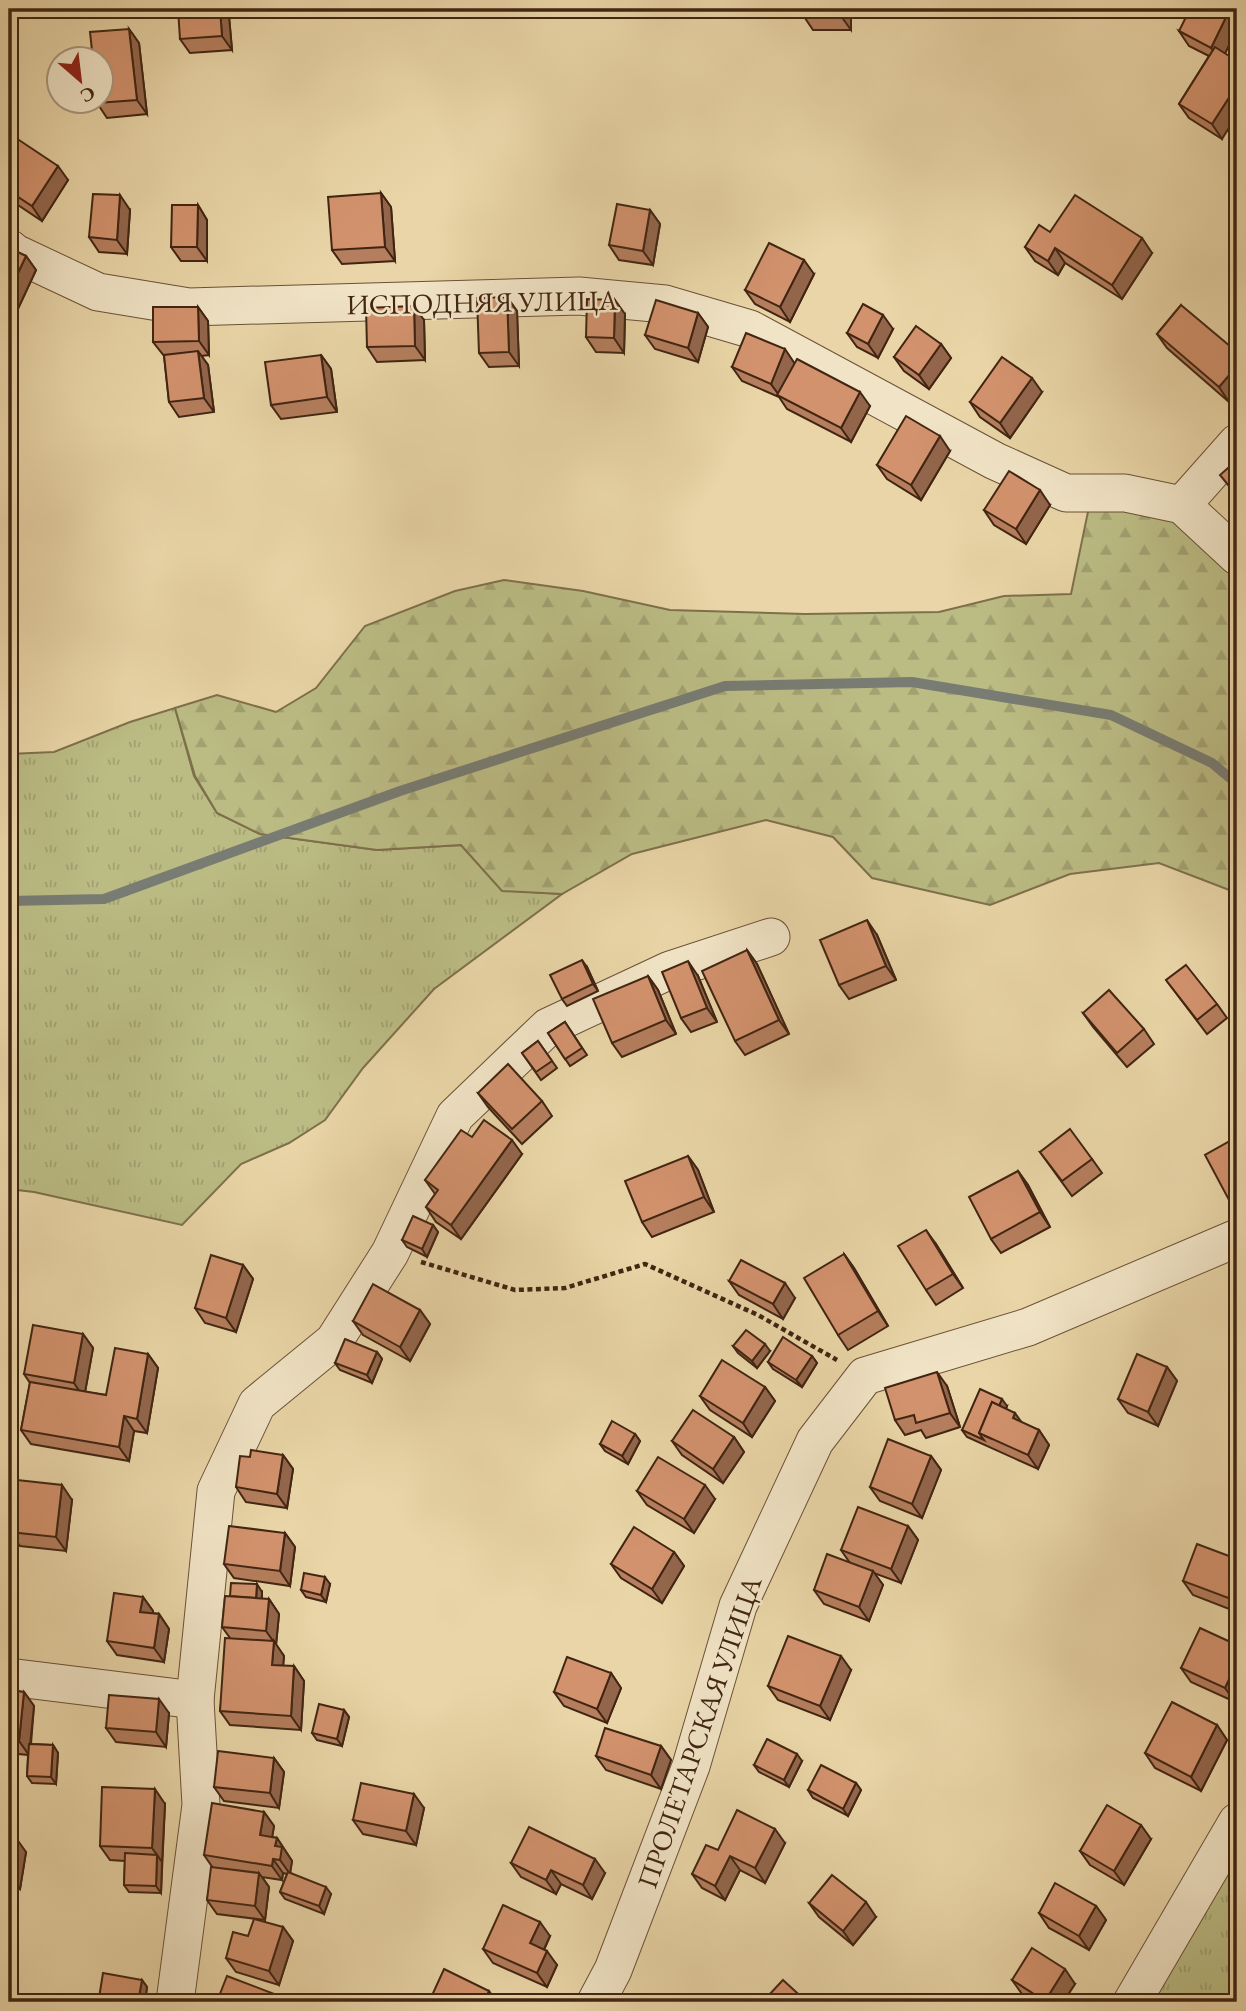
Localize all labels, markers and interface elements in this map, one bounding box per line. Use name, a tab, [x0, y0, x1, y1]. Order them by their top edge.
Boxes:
north arrow	[46, 46, 116, 116]
text: С	[76, 80, 100, 109]
street label: ИСПОДНЯЯ УЛИЦА	[346, 282, 619, 322]
street label: ПРОЛЕТАРСКАЯ УЛИЦА	[629, 1571, 770, 1893]

